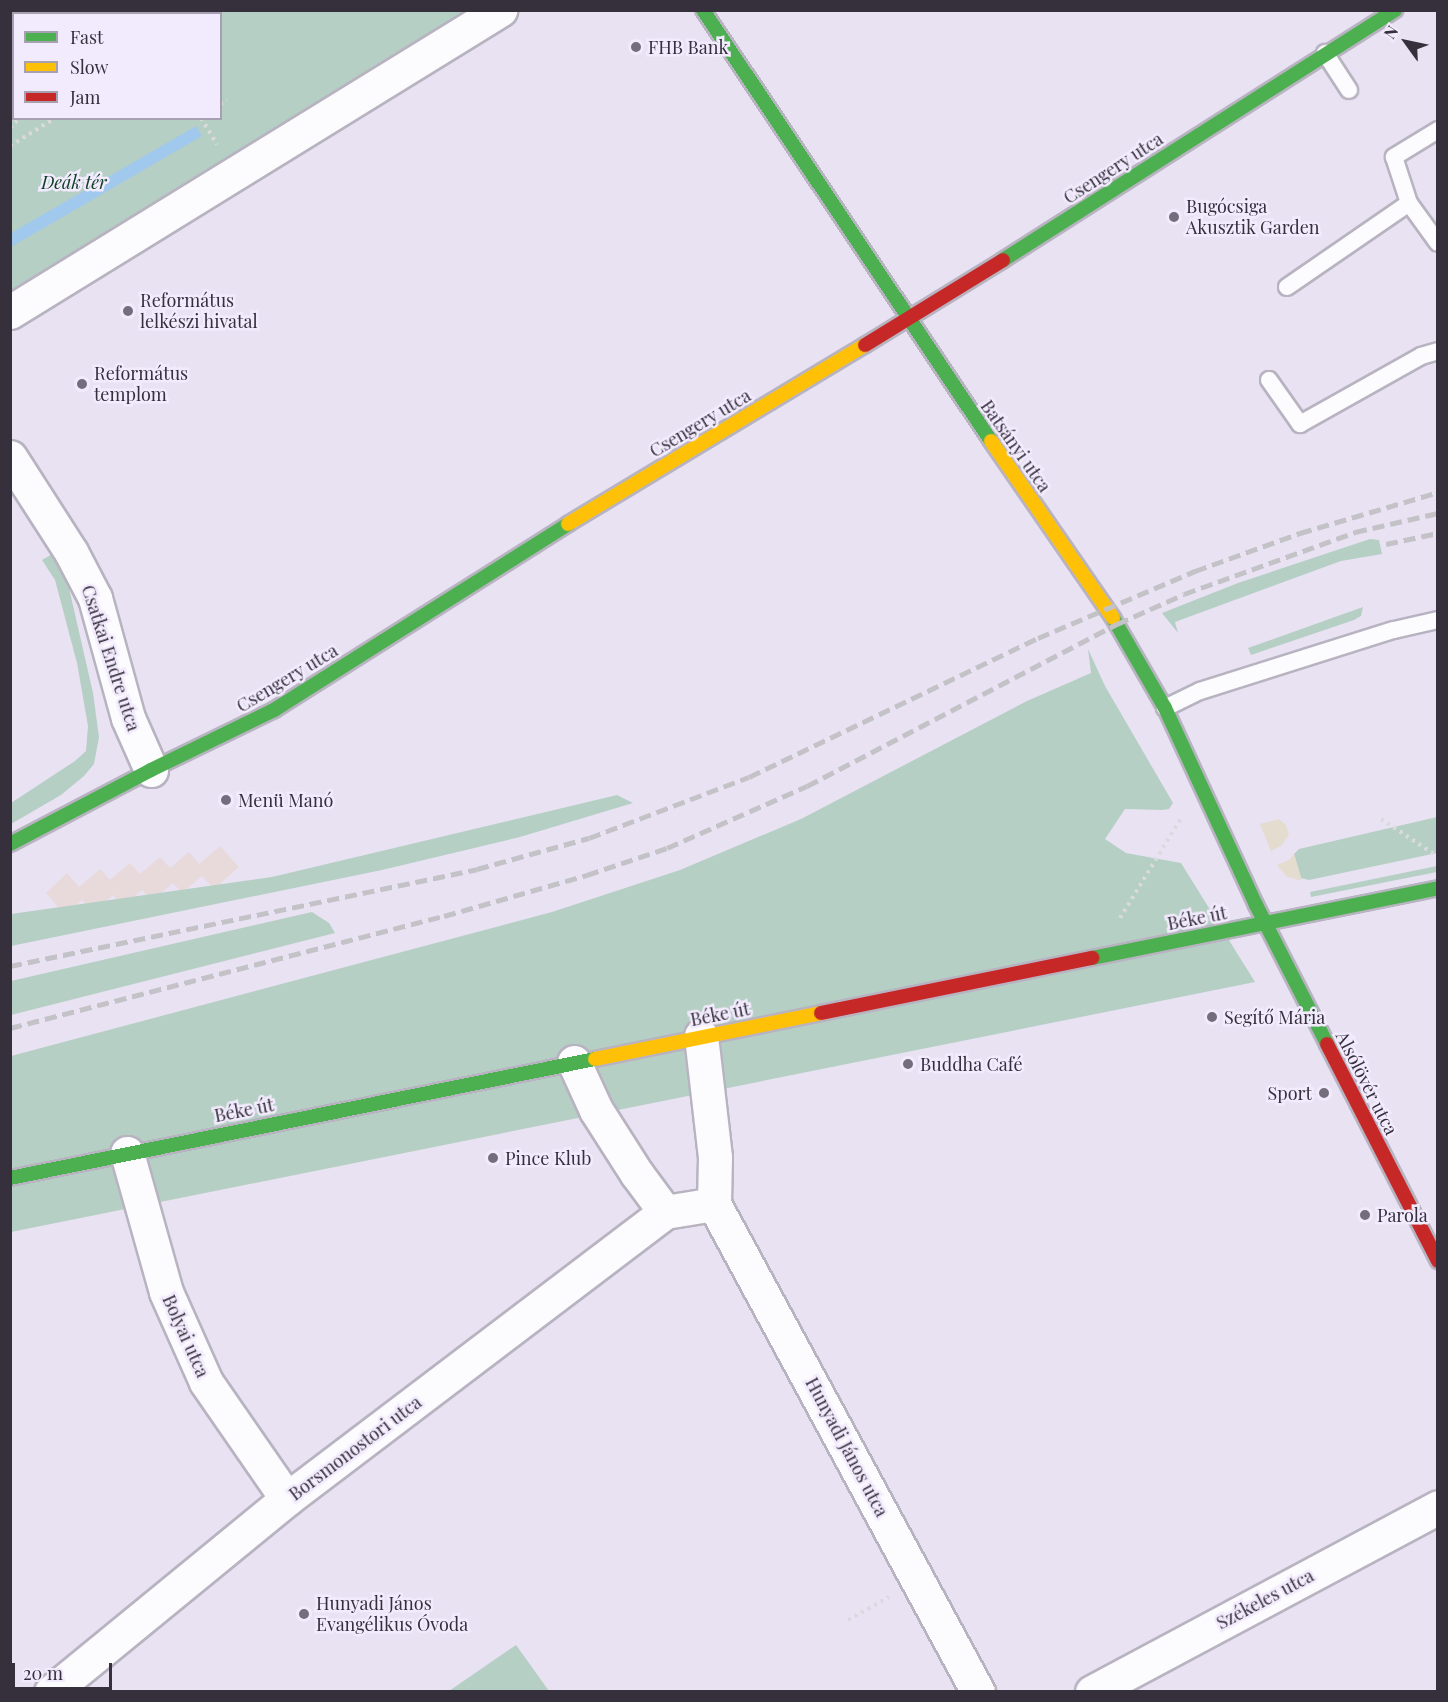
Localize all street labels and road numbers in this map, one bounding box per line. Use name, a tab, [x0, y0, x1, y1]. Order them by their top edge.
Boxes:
street label: Csengery utca	[1059, 128, 1167, 208]
street label: Csengery utca	[645, 384, 755, 462]
street label: Batsányi utca	[976, 396, 1056, 496]
street label: Csatkai Endre utca	[77, 582, 145, 734]
street label: Csengery utca	[232, 639, 342, 717]
street label: Béke út	[1165, 902, 1229, 934]
street label: Béke út	[688, 998, 752, 1030]
street label: Alsólövér utca	[1332, 1027, 1402, 1139]
street label: Béke út	[212, 1094, 276, 1126]
street label: Bolyai utca	[158, 1291, 214, 1381]
street label: Hunyadi János utca	[801, 1374, 893, 1520]
street label: Borsmonostori utca	[285, 1391, 425, 1505]
street label: Székeles utca	[1213, 1564, 1317, 1634]

